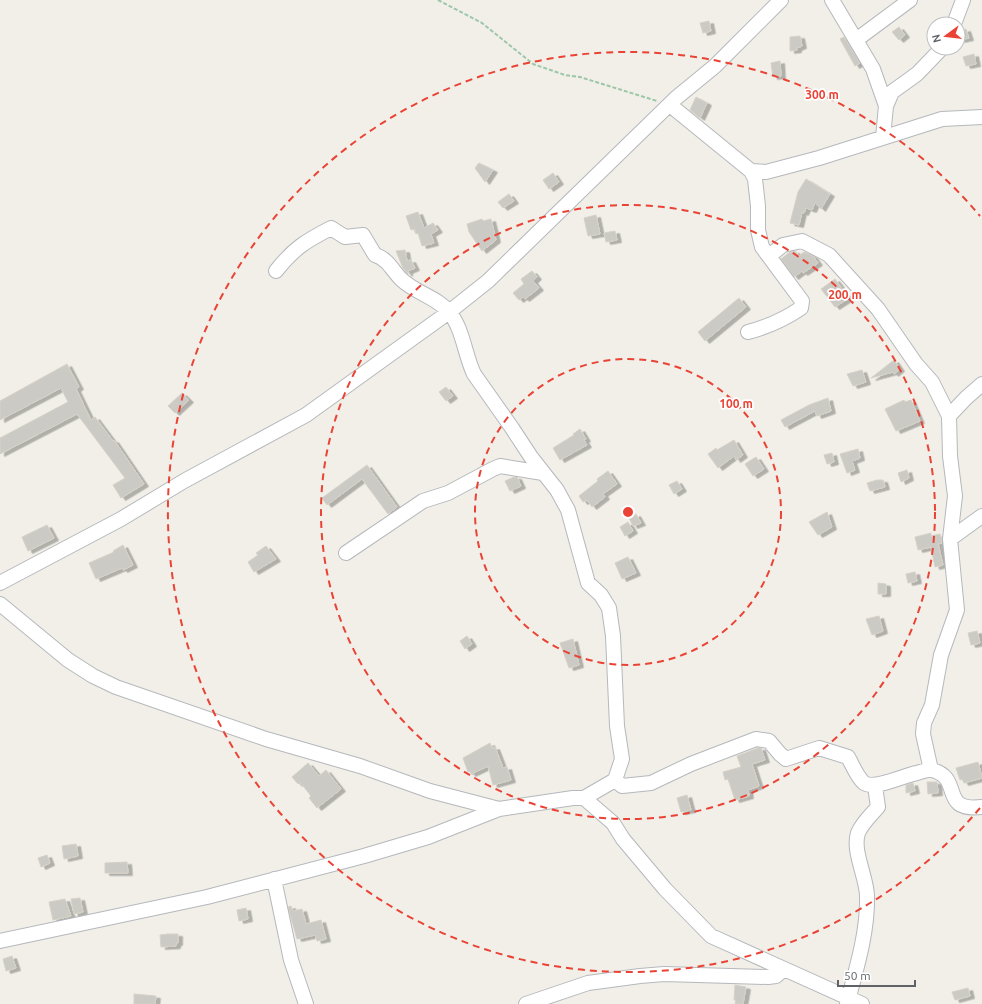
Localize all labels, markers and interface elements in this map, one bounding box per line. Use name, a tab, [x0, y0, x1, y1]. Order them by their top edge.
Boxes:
north arrow	[926, 16, 966, 56]
text: N	[929, 33, 943, 44]
text: 300 m	[805, 88, 839, 101]
text: 200 m	[828, 288, 862, 301]
text: 100 m	[719, 397, 753, 410]
centre of rings	[621, 505, 635, 519]
scale bar	[838, 962, 915, 988]
text: 50 m	[844, 969, 871, 982]

